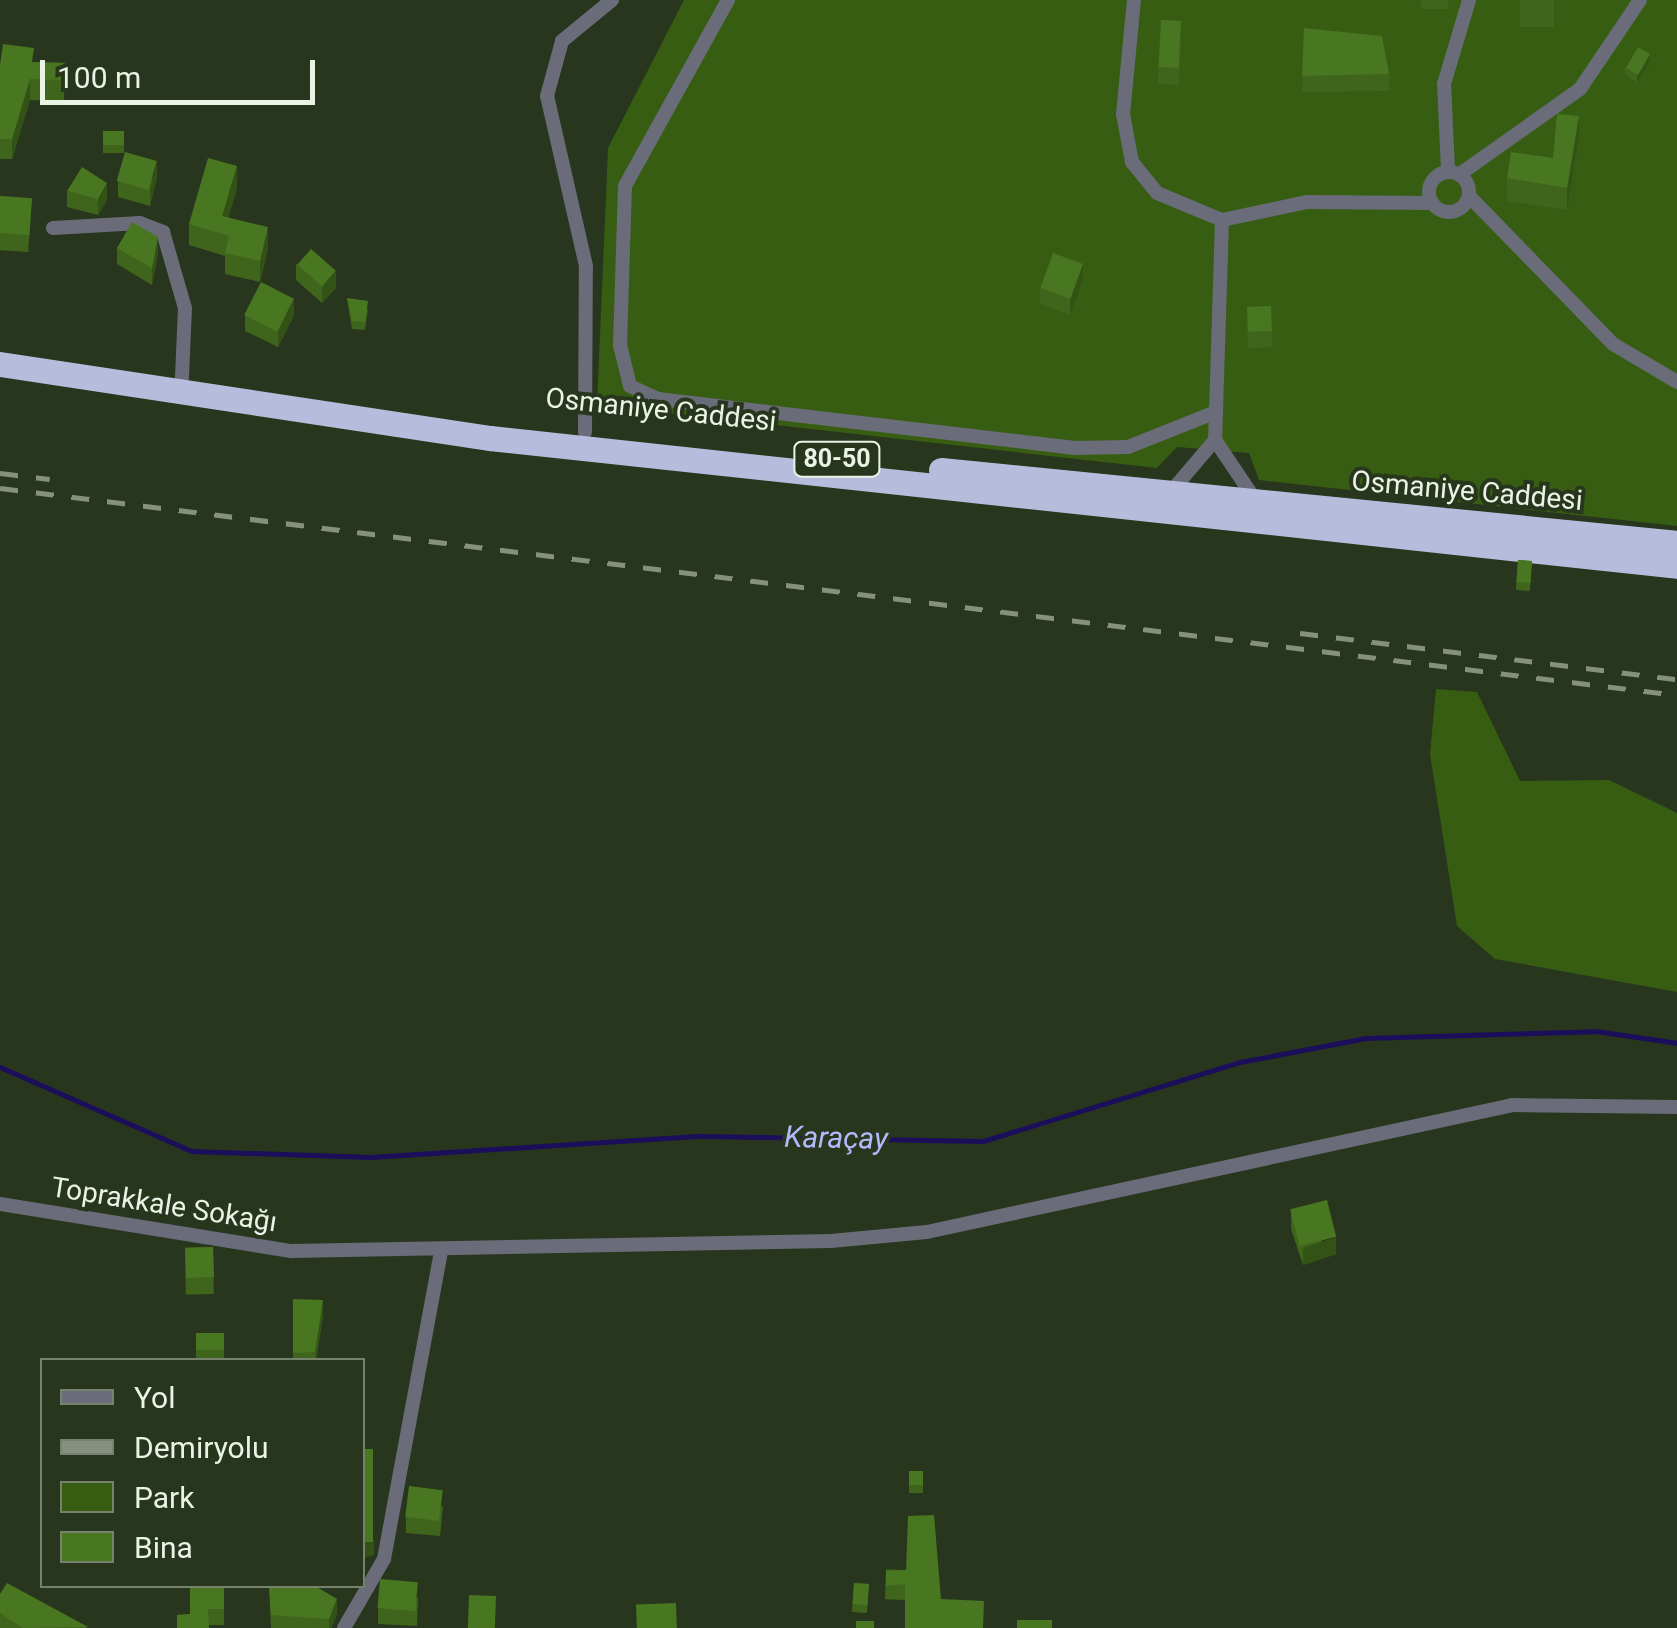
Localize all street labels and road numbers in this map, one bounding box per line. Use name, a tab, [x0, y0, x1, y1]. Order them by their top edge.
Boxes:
street label: Osmaniye Caddesi	[544, 381, 778, 439]
road number: 80-50	[792, 439, 882, 479]
street label: Osmaniye Caddesi	[1350, 464, 1584, 518]
street label: Toprakkale Sokağı	[49, 1171, 279, 1239]

